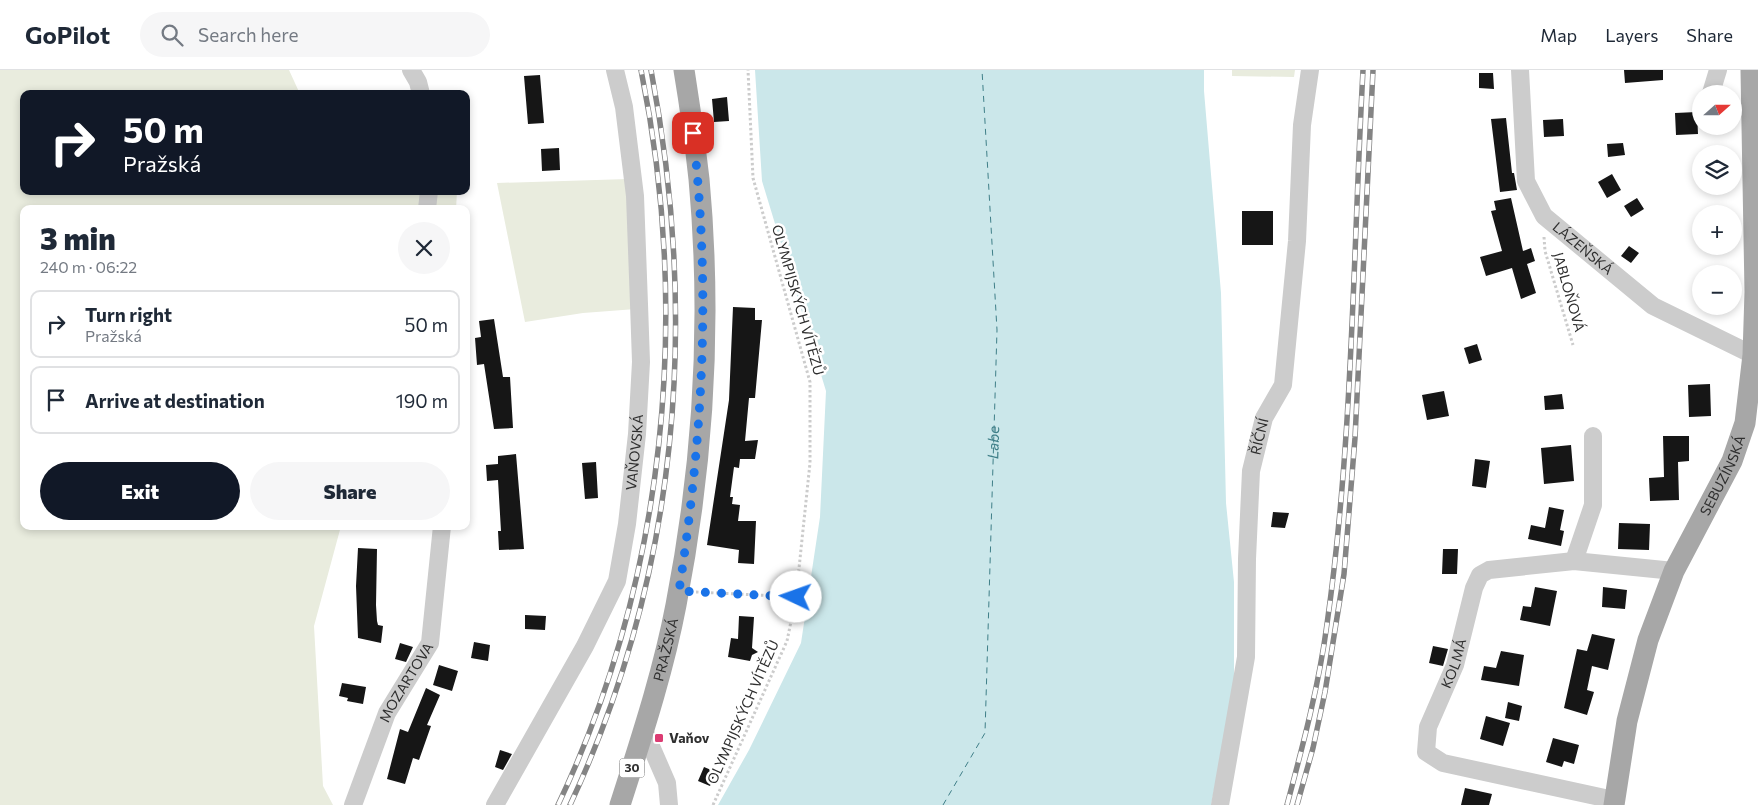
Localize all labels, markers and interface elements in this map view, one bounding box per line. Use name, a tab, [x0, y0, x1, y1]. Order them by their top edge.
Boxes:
search box	[140, 12, 490, 57]
text: GoPilot	[25, 20, 110, 49]
icon: search	[158, 21, 186, 49]
text: Search here	[198, 23, 299, 46]
text: Map	[1540, 24, 1577, 46]
text: Layers	[1605, 24, 1658, 46]
text: Share	[1686, 24, 1733, 46]
north arrow	[1692, 85, 1742, 135]
map controls	[1692, 85, 1742, 315]
text: 50 m	[123, 107, 204, 150]
icon: right	[40, 110, 105, 175]
pin	[672, 112, 714, 154]
icon: arrive	[679, 119, 707, 147]
button: layers	[1692, 145, 1742, 195]
text: Pražská	[123, 150, 201, 177]
button: +	[1692, 205, 1742, 255]
street label: LÁZEŇSKÁ	[1550, 218, 1617, 278]
text: 3 min	[40, 219, 116, 256]
button: close	[398, 222, 450, 274]
street label: OLYMPIJSKÝCH VÍTĚZŮ	[769, 223, 828, 377]
street label: JABLOŇOVÁ	[1550, 250, 1589, 334]
text: 240 m · 06:22	[40, 257, 137, 276]
button: −	[1692, 265, 1742, 315]
text: Turn right	[85, 303, 172, 326]
icon: right	[42, 310, 70, 338]
text: 50 m	[404, 313, 448, 336]
text: Pražská	[85, 326, 142, 345]
icon: arrive	[42, 386, 70, 414]
text: Arrive at destination	[85, 389, 265, 412]
text: 190 m	[396, 389, 448, 412]
street label: VAŇOVSKÁ	[622, 413, 646, 491]
street label: ŘÍČNÍ	[1246, 415, 1272, 456]
water label: Labe	[983, 425, 1002, 459]
street label: SEBUZÍNSKÁ	[1696, 432, 1748, 518]
button: Exit	[40, 462, 240, 520]
button: Share	[250, 462, 450, 520]
position arrow	[769, 570, 821, 622]
street label: PRAŽSKÁ	[649, 616, 681, 683]
street label: KOLMÁ	[1437, 636, 1469, 691]
street label: OLYMPIJSKÝCH VÍTĚZŮ	[703, 637, 782, 786]
street label: MOZARTOVA	[375, 639, 436, 725]
place label: Vaňov	[669, 729, 710, 746]
marker: Vaňov	[653, 732, 665, 744]
road number: 30	[620, 758, 644, 778]

